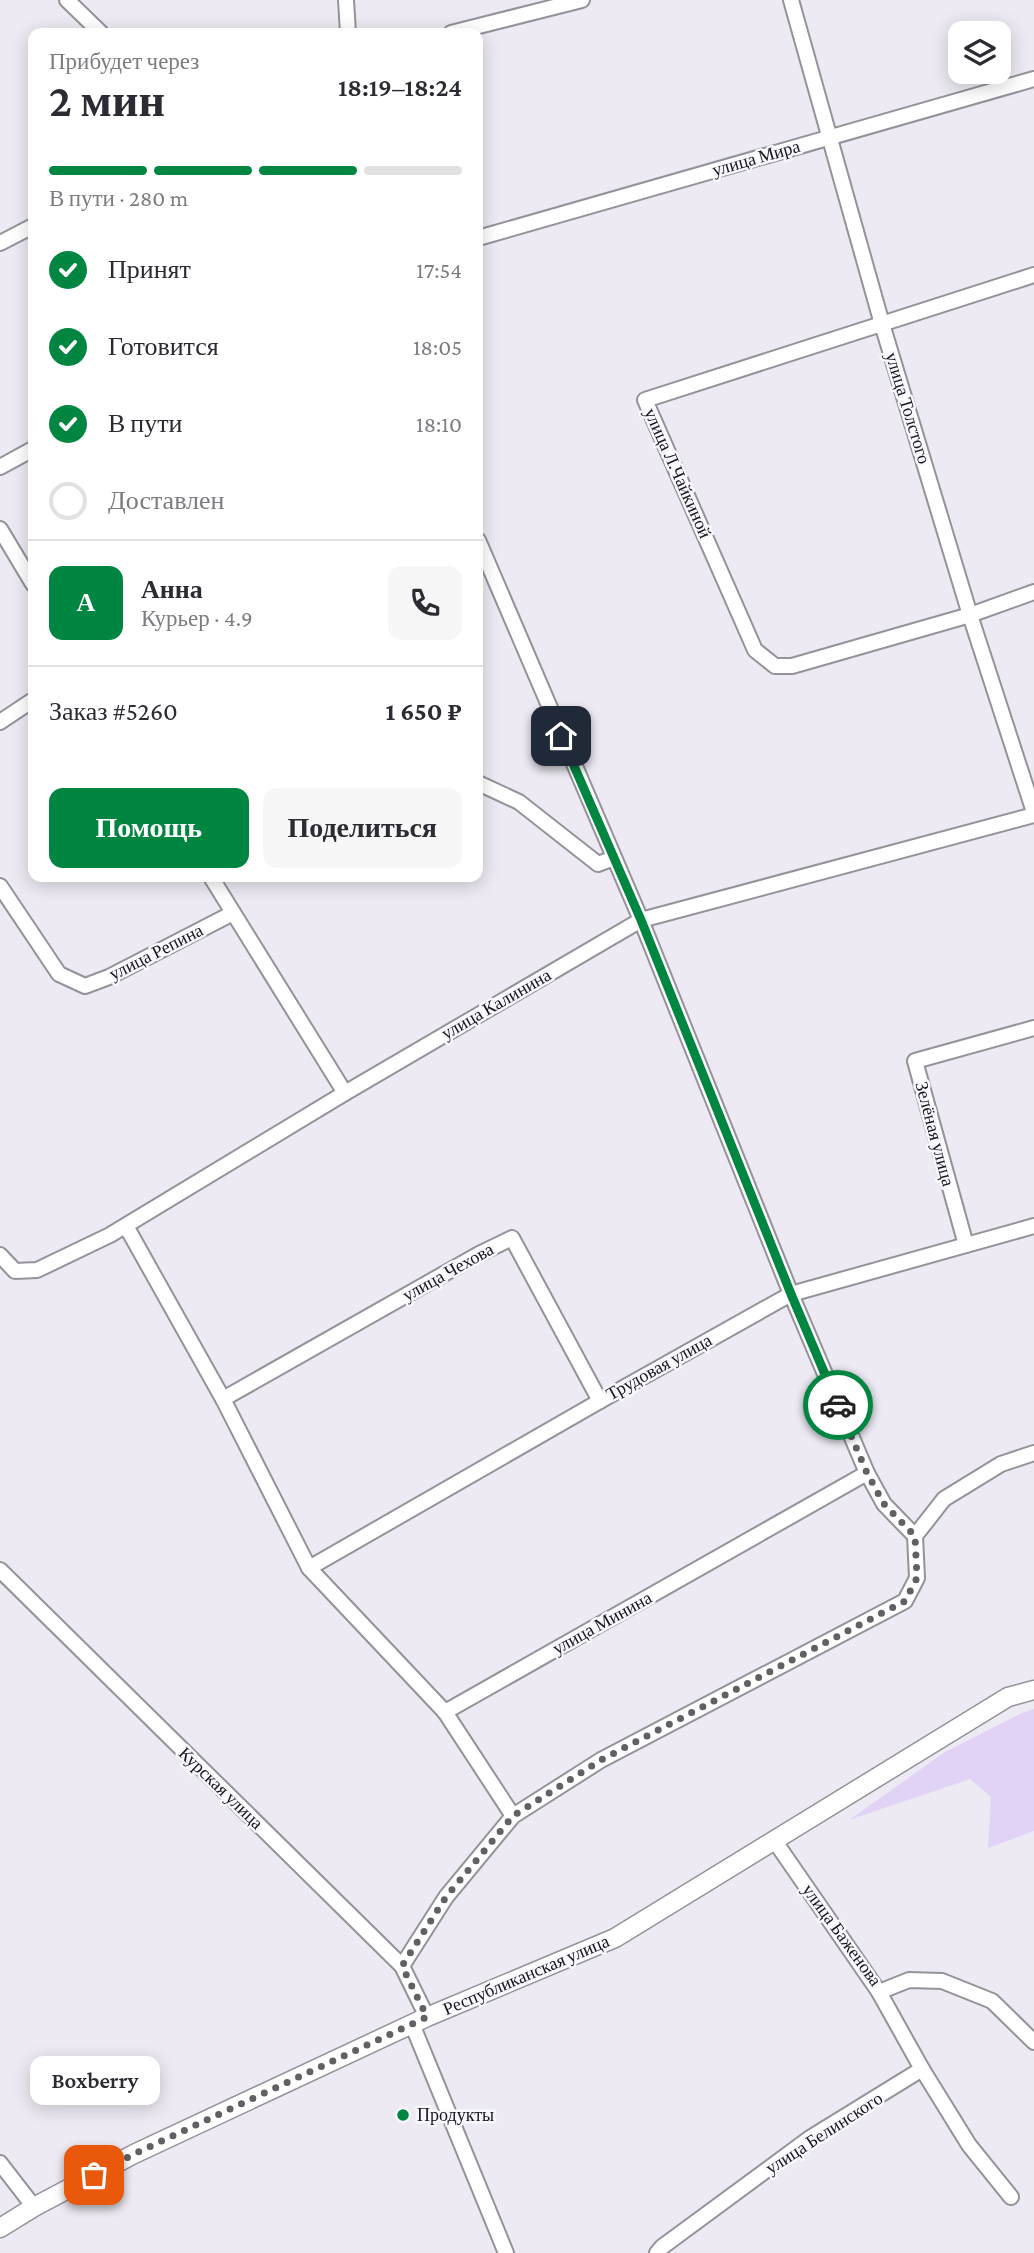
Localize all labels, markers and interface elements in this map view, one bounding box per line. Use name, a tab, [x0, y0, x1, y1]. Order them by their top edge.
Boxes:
map controls	[948, 21, 1011, 84]
button: layers	[948, 21, 1011, 84]
text: Прибудет через	[49, 48, 199, 74]
text: 18:19–18:24	[338, 73, 462, 102]
text: 2 мин	[49, 75, 165, 126]
street label: улица Мира	[710, 136, 802, 180]
text: В пути · 280 m	[49, 185, 188, 211]
icon: check	[49, 251, 87, 289]
text: Принят	[108, 255, 191, 284]
text: 17:54	[416, 257, 462, 283]
icon: check	[49, 328, 87, 366]
text: Готовится	[108, 332, 219, 361]
text: 18:05	[413, 334, 462, 360]
street label: улица Толстого	[882, 350, 934, 466]
icon: check	[49, 405, 87, 443]
street label: улица Л.Чайкиной	[640, 405, 716, 541]
text: В пути	[108, 409, 182, 438]
text: 18:10	[416, 411, 462, 437]
text: Доставлен	[108, 486, 225, 515]
button: phone	[388, 566, 462, 640]
text: Анна	[141, 575, 203, 604]
text: А	[77, 588, 95, 617]
text: Курьер · 4.9	[141, 605, 253, 631]
text: Заказ #5260	[49, 697, 178, 726]
text: 1 650 ₽	[385, 697, 462, 726]
pin	[531, 706, 591, 766]
icon: home	[542, 717, 580, 755]
button: Помощь	[49, 788, 249, 868]
button: Поделиться	[263, 788, 462, 868]
street label: улица Репина	[106, 920, 206, 984]
street label: улица Калинина	[438, 965, 554, 1043]
street label: Зелёная улица	[911, 1079, 959, 1189]
street label: улица Чехова	[399, 1239, 497, 1305]
street label: Трудовая улица	[603, 1330, 715, 1404]
courier	[803, 1370, 873, 1440]
icon: car	[819, 1386, 857, 1424]
street label: улица Минина	[549, 1588, 655, 1658]
street label: Курская улица	[175, 1743, 267, 1833]
street label: улица Баженова	[798, 1880, 886, 1990]
street label: Республиканская улица	[440, 1931, 612, 2019]
callout: Boxberry	[29, 2056, 159, 2105]
text: Boxberry	[51, 2067, 139, 2093]
street label: улица Белинского	[762, 2088, 886, 2178]
place label: Продукты	[417, 2105, 494, 2125]
marker: Продукты	[395, 2107, 411, 2123]
pin	[64, 2145, 124, 2205]
icon: bag	[75, 2156, 113, 2194]

